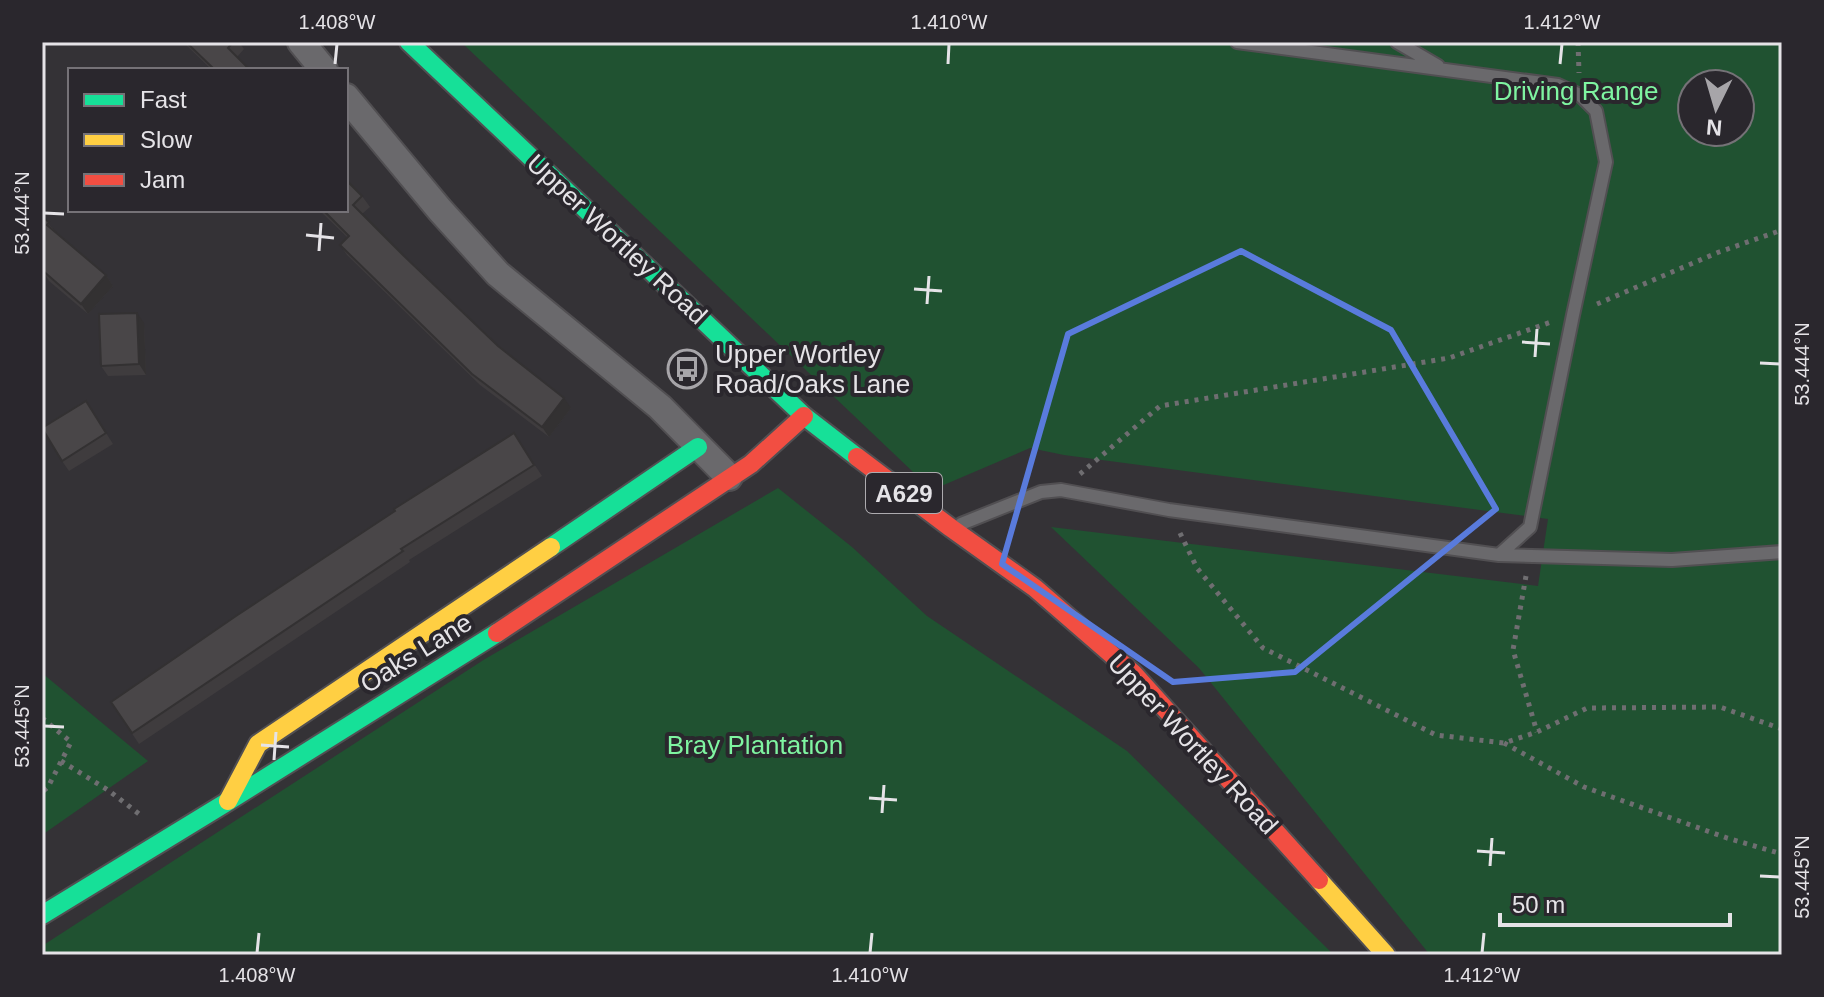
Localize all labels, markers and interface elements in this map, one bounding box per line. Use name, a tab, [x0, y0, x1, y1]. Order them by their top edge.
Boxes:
text: 1.408°W	[299, 11, 376, 33]
text: 1.410°W	[911, 11, 988, 33]
text: 1.412°W	[1524, 11, 1601, 33]
legend	[68, 68, 348, 212]
north arrow	[1676, 68, 1756, 148]
park label: Driving Range	[1494, 76, 1658, 106]
text: Fast	[140, 86, 187, 113]
text: N	[1705, 114, 1723, 141]
text: Slow	[140, 126, 193, 153]
street label: Upper Wortley Road	[521, 148, 713, 330]
text: Jam	[140, 166, 185, 193]
text: 53.444°N	[11, 171, 33, 255]
text: 53.444°N	[1791, 322, 1813, 406]
place label: Upper Wortley Road/Oaks Lane	[715, 339, 910, 399]
bus stop icon: Upper Wortley Road/Oaks Lane	[666, 348, 708, 390]
road number: A629	[866, 473, 942, 513]
street label: Oaks Lane	[355, 607, 477, 699]
street label: Upper Wortley Road	[1102, 648, 1284, 840]
text: 53.445°N	[11, 684, 33, 768]
park label: Bray Plantation	[667, 730, 843, 760]
text: 53.445°N	[1791, 835, 1813, 919]
scale bar	[1500, 877, 1730, 927]
text: 50 m	[1512, 891, 1565, 918]
text: 1.408°W	[219, 964, 296, 986]
text: 1.410°W	[832, 964, 909, 986]
text: 1.412°W	[1444, 964, 1521, 986]

